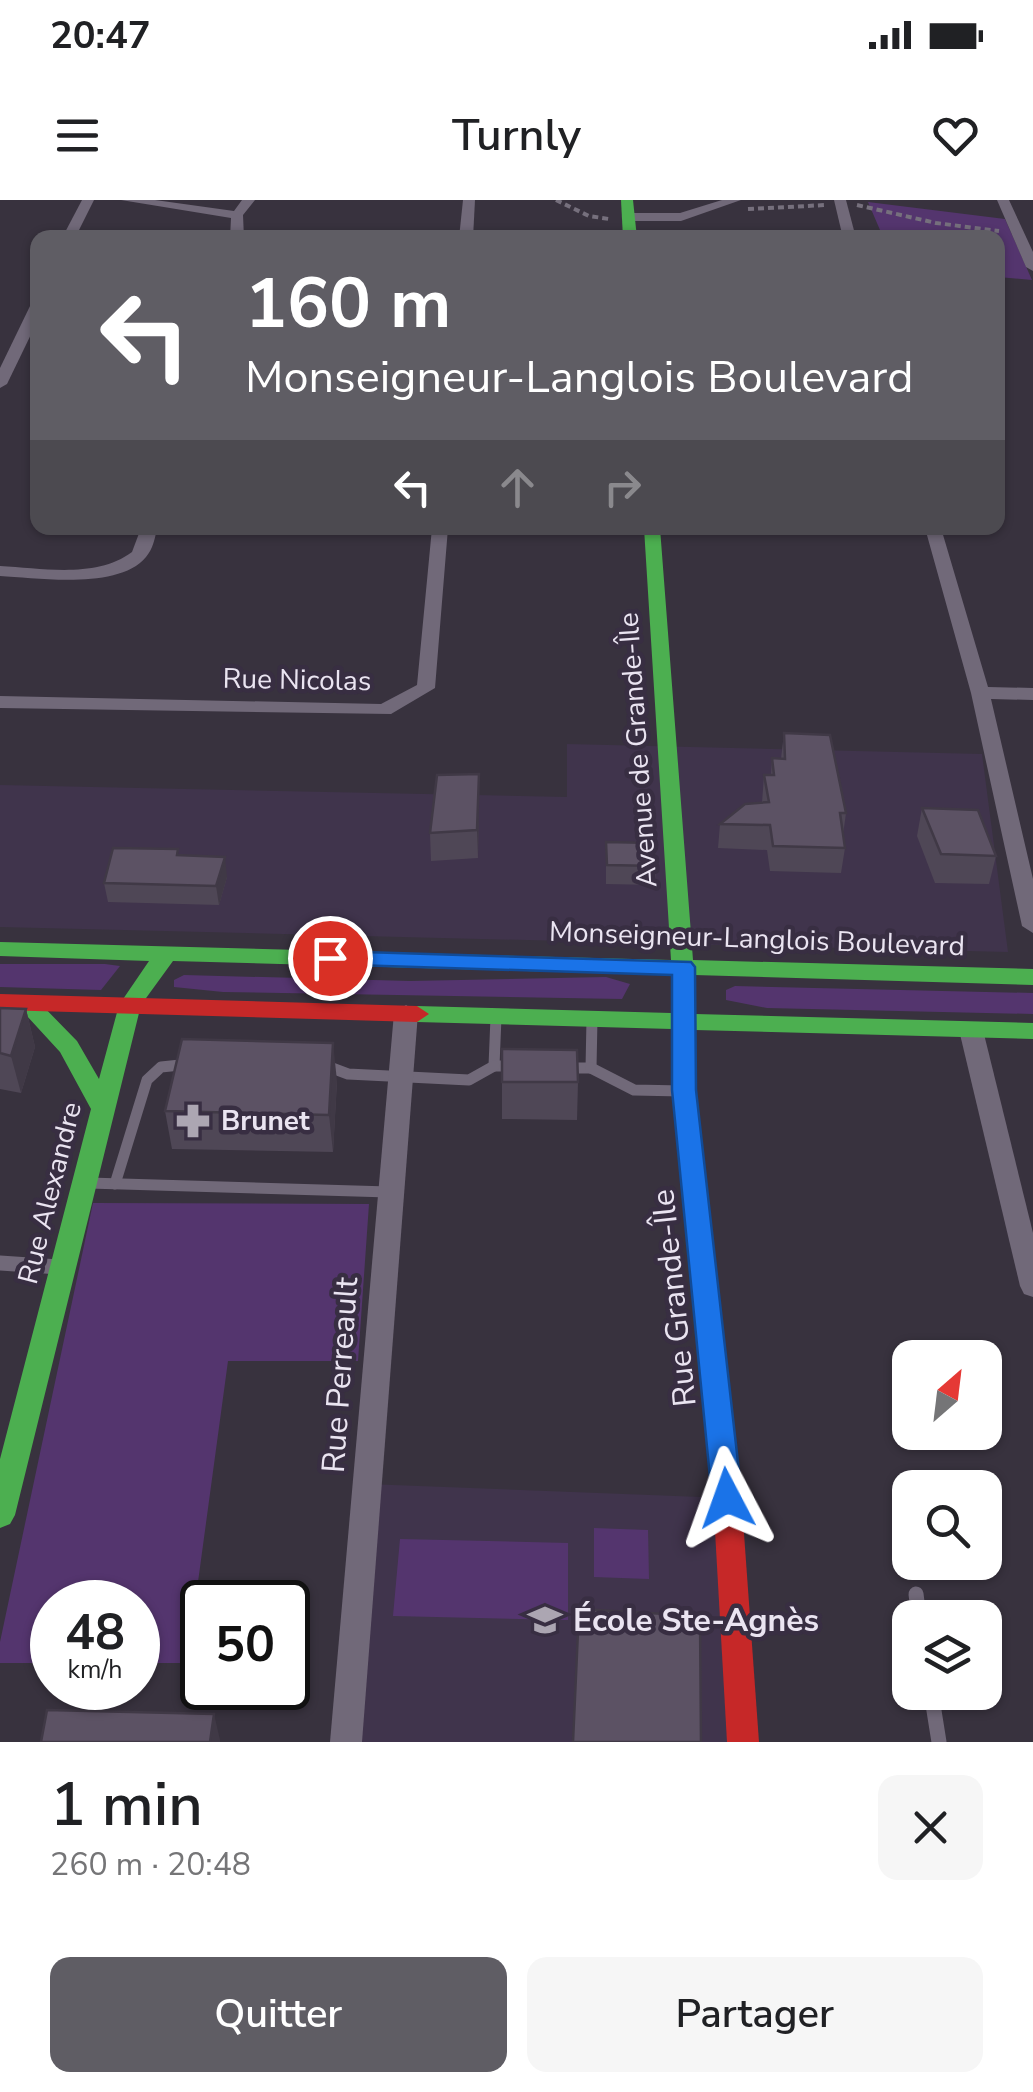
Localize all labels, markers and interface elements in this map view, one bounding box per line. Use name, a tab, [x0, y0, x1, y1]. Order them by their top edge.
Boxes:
text: 20:47	[50, 10, 151, 61]
text: Turnly	[452, 105, 581, 166]
icon: menu	[50, 108, 105, 163]
icon: heart	[928, 108, 983, 163]
text: 160 m	[245, 256, 451, 352]
icon: left	[80, 270, 210, 400]
text: Monseigneur-Langlois Boulevard	[245, 347, 913, 408]
icon: left	[385, 460, 440, 515]
icon: ahead	[490, 460, 545, 515]
icon: right	[595, 460, 650, 515]
street label: Avenue de Grande-Île	[609, 611, 667, 889]
street label: Rue Nicolas	[222, 660, 372, 700]
street label: Monseigneur-Langlois Boulevard	[549, 913, 965, 965]
pin	[288, 916, 373, 1001]
icon: arrive	[303, 931, 358, 986]
street label: Rue Alexandre	[9, 1098, 91, 1288]
pharmacy icon: Brunet	[174, 1102, 212, 1140]
place label: Brunet	[221, 1102, 310, 1140]
street label: Rue Grande-Île	[641, 1187, 707, 1409]
street label: Rue Perreault	[312, 1275, 368, 1474]
north arrow	[892, 1340, 1002, 1450]
map controls	[892, 1340, 1002, 1710]
position arrow	[675, 1446, 779, 1550]
button: search	[892, 1470, 1002, 1580]
speed limit sign: 50	[180, 1580, 310, 1710]
text: 48	[65, 1598, 125, 1667]
place label: École Ste-Agnès	[573, 1599, 819, 1642]
button: layers	[892, 1600, 1002, 1710]
school or university icon: École Ste-Agnès	[526, 1601, 564, 1639]
text: km/h	[67, 1653, 123, 1687]
text: 1 min	[50, 1764, 203, 1846]
button: close	[878, 1775, 983, 1880]
text: 260 m · 20:48	[50, 1843, 251, 1886]
button: Quitter	[50, 1957, 507, 2072]
button: Partager	[527, 1957, 983, 2072]

